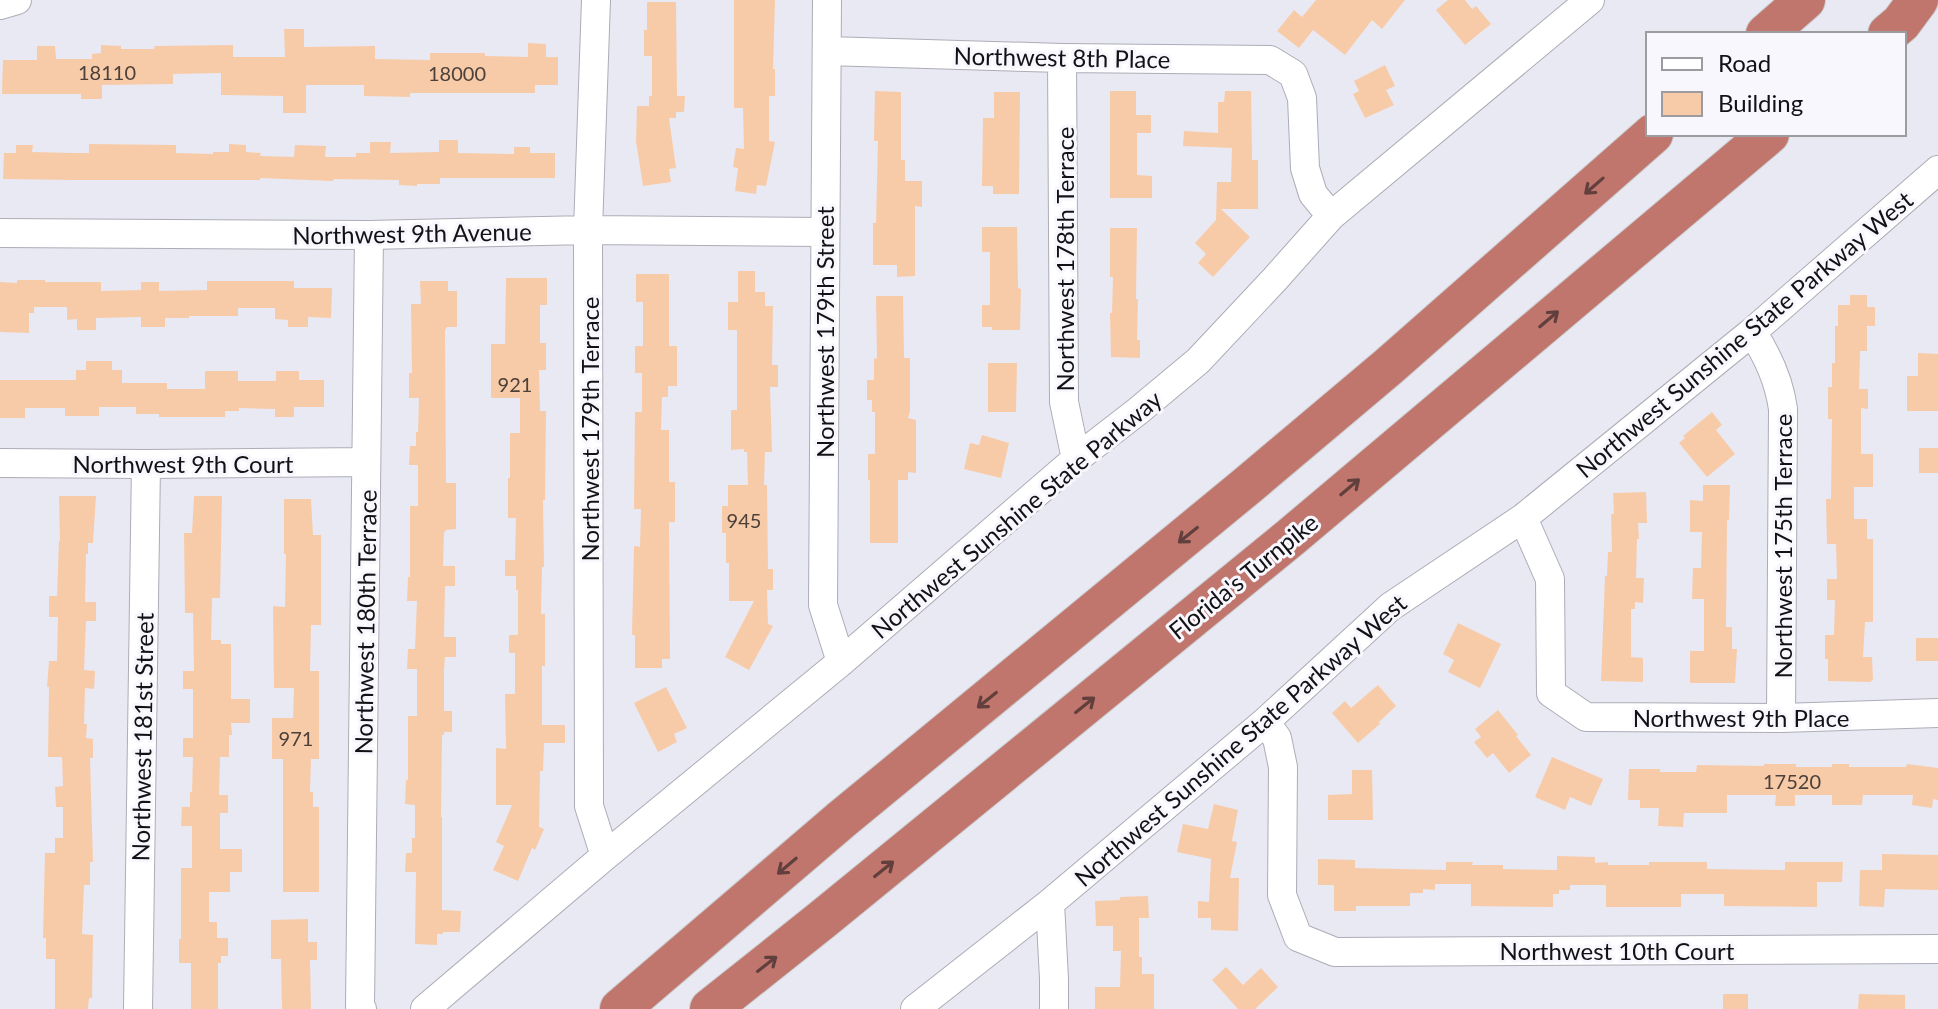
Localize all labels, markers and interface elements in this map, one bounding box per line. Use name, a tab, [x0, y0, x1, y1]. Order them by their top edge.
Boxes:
legend	[1646, 32, 1906, 136]
street label: Northwest 8th Place	[953, 41, 1171, 73]
text: Road	[1718, 48, 1771, 77]
house number: 18110	[78, 60, 136, 84]
house number: 18000	[428, 61, 486, 85]
text: Building	[1718, 88, 1803, 117]
street label: Northwest 178th Terrace	[1050, 127, 1079, 391]
one-way arrow	[1585, 176, 1605, 194]
street label: Northwest Sunshine State Parkway West	[1570, 184, 1918, 483]
street label: Northwest 179th Street	[810, 206, 839, 458]
street label: Northwest 9th Avenue	[292, 216, 532, 250]
street label: Northwest 179th Terrace	[575, 297, 604, 561]
one-way arrow	[1538, 310, 1559, 328]
house number: 921	[498, 372, 532, 396]
street label: Northwest Sunshine State Parkway	[865, 384, 1167, 644]
street label: Northwest 175th Terrace	[1768, 414, 1797, 678]
street label: Northwest 9th Court	[73, 449, 294, 478]
one-way arrow	[1339, 478, 1360, 496]
street label: Northwest 180th Terrace	[348, 489, 382, 755]
street label: Florida's Turnpike	[1163, 507, 1323, 645]
house number: 945	[727, 508, 761, 532]
one-way arrow	[1178, 526, 1199, 544]
street label: Northwest Sunshine State Parkway West	[1068, 588, 1412, 892]
street label: Northwest 181st Street	[125, 612, 159, 862]
one-way arrow	[977, 691, 998, 709]
one-way arrow	[1074, 696, 1095, 714]
street label: Northwest 9th Place	[1633, 703, 1849, 732]
house number: 971	[279, 726, 313, 750]
house number: 17520	[1763, 769, 1821, 793]
one-way arrow	[777, 857, 798, 875]
one-way arrow	[873, 860, 894, 878]
street label: Northwest 10th Court	[1500, 936, 1735, 965]
one-way arrow	[756, 955, 776, 973]

